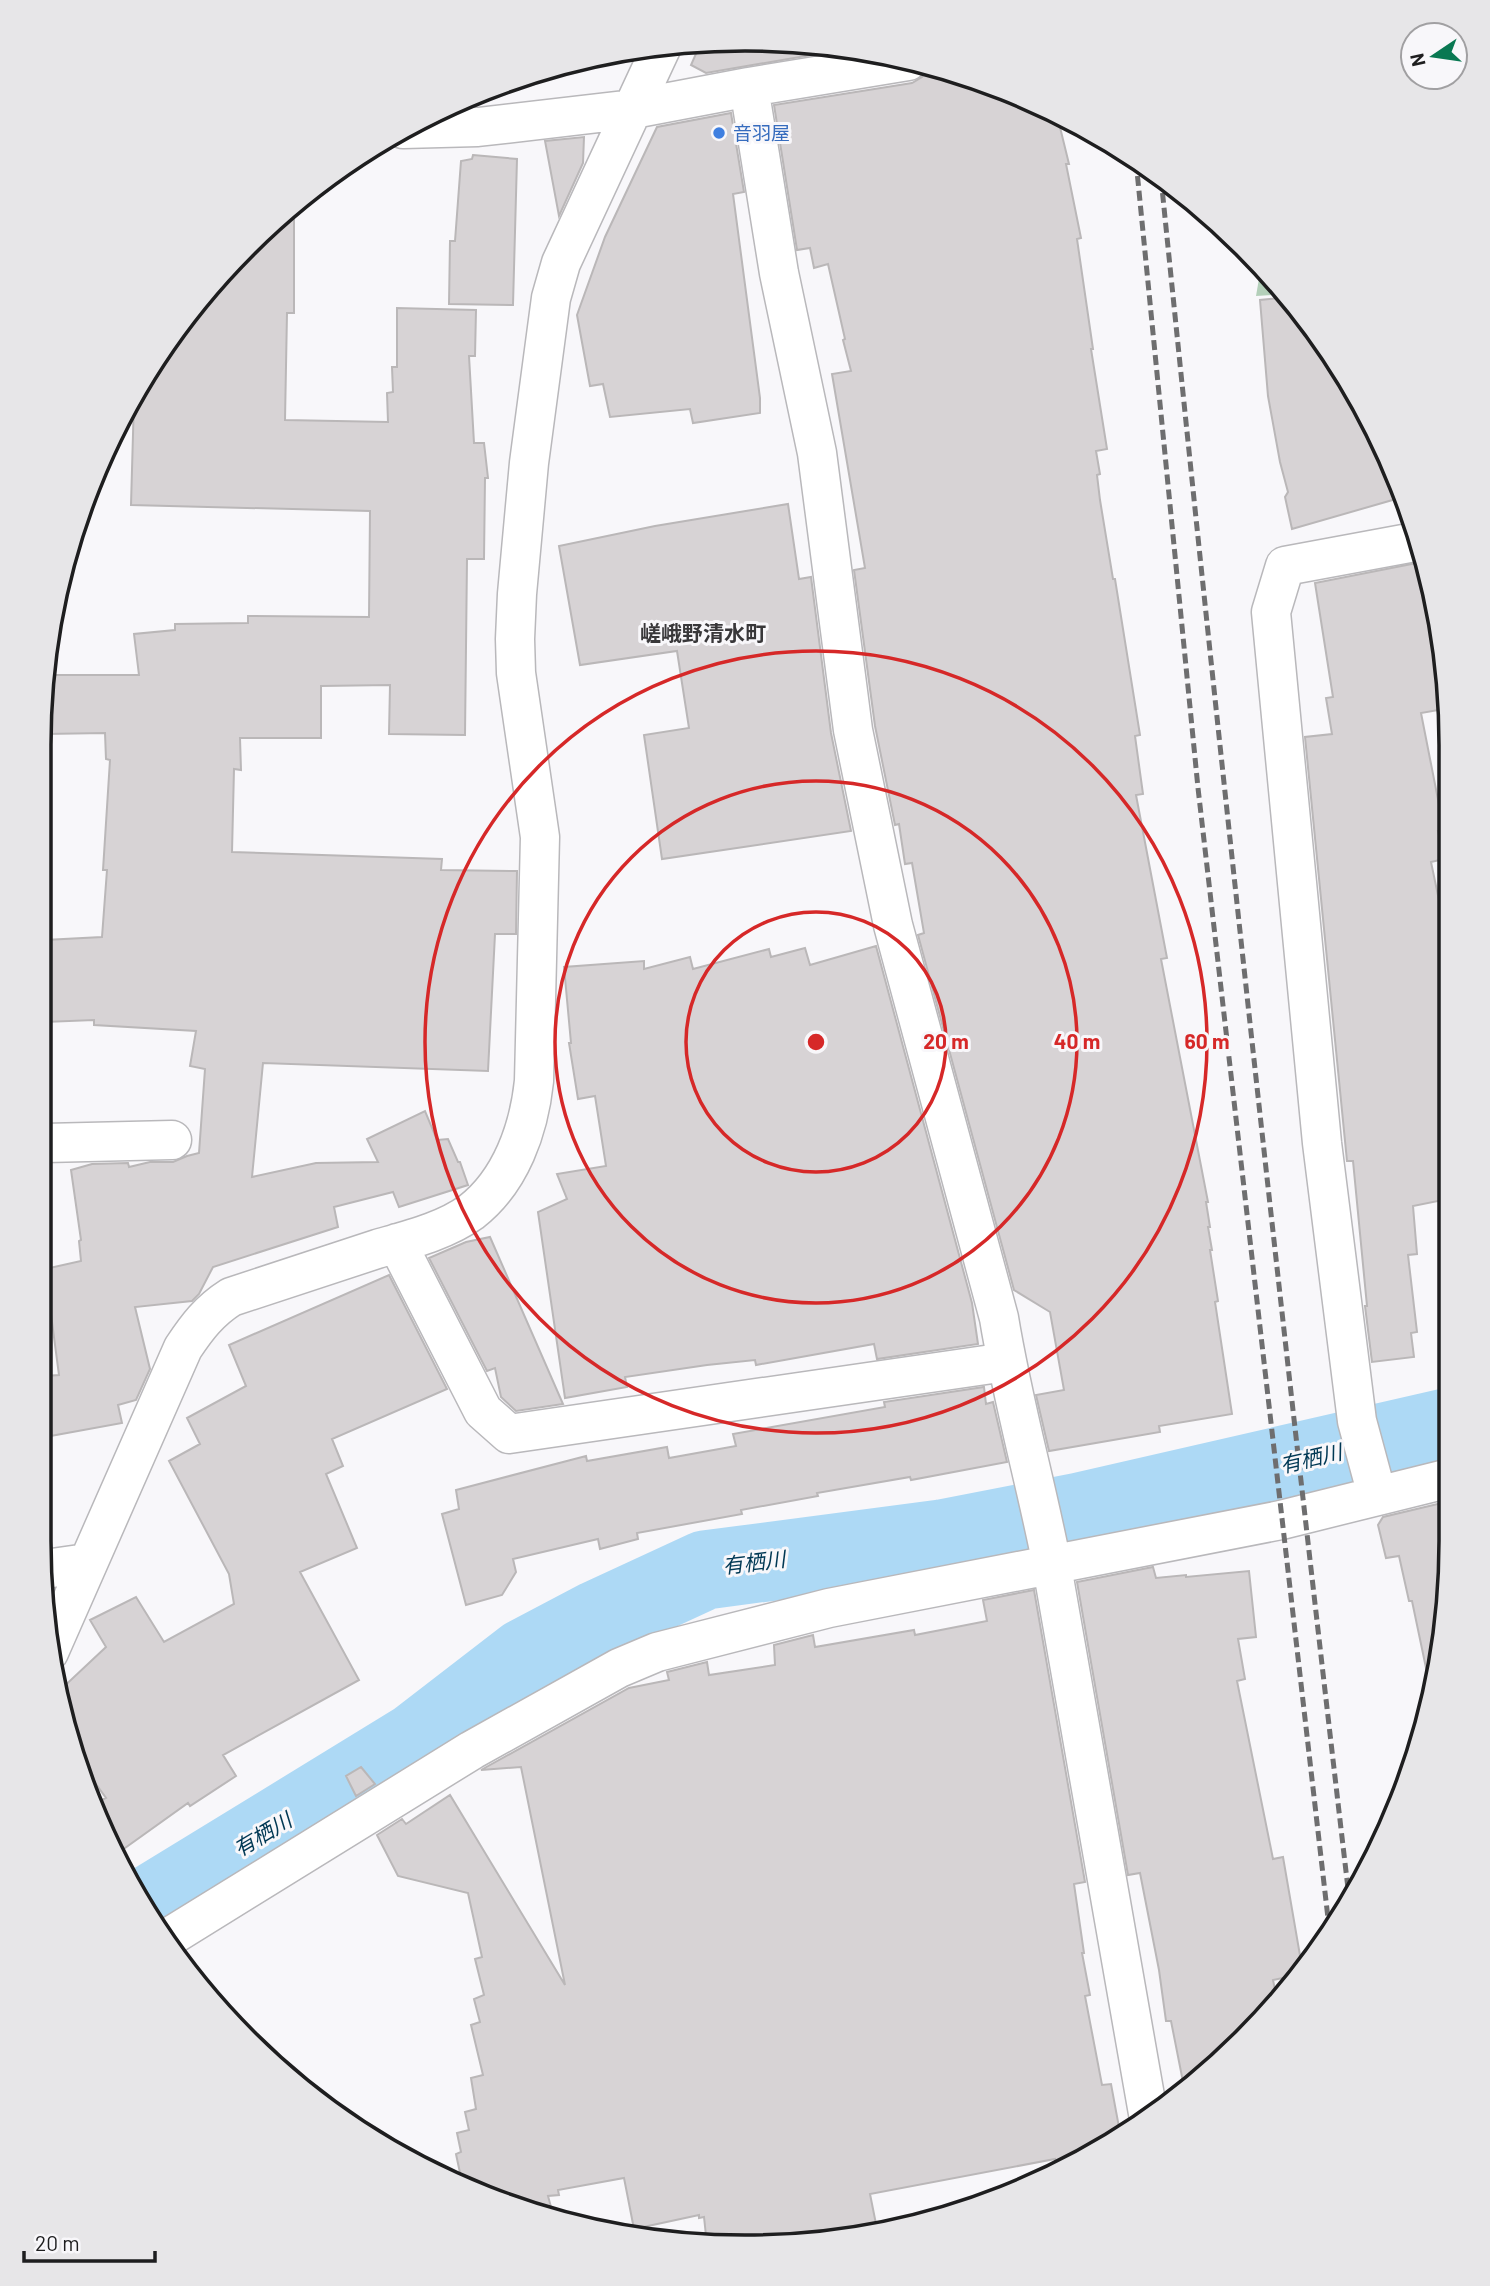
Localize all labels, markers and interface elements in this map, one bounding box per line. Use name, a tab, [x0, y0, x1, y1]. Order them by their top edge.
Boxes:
north arrow	[1399, 21, 1469, 91]
text: N	[1404, 51, 1430, 69]
place label: 音羽屋	[733, 121, 790, 144]
marker: 音羽屋	[711, 125, 727, 141]
district label: 嵯峨野清水町	[640, 620, 766, 645]
text: 20 m	[923, 1028, 969, 1053]
text: 40 m	[1054, 1028, 1100, 1053]
text: 60 m	[1185, 1028, 1229, 1053]
centre of rings	[804, 1030, 828, 1054]
water label: 有栖川	[1277, 1438, 1346, 1477]
water label: 有栖川	[721, 1545, 789, 1578]
water label: 有栖川	[229, 1806, 297, 1861]
scale bar	[24, 2220, 156, 2264]
text: 20 m	[35, 2230, 80, 2255]

